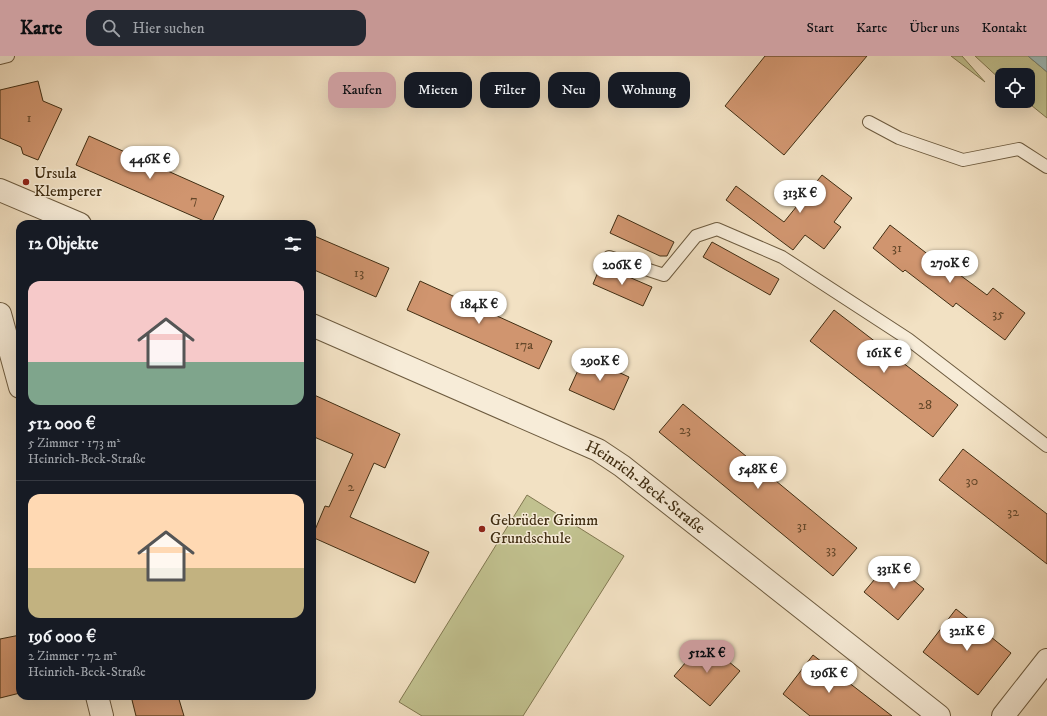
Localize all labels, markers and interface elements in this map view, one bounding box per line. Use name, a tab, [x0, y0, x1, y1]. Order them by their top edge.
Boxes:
search box	[86, 10, 366, 46]
text: Karte	[20, 17, 62, 40]
icon: search	[100, 17, 122, 39]
text: Hier suchen	[132, 19, 205, 38]
text: Start	[807, 19, 834, 37]
text: Karte	[856, 19, 887, 37]
text: Über uns	[909, 19, 959, 37]
text: Kontakt	[981, 19, 1027, 37]
map controls	[995, 68, 1035, 108]
button: locate	[995, 68, 1035, 108]
chip: Kaufen	[328, 72, 396, 108]
chip: Mieten	[404, 72, 472, 108]
chip: Filter	[480, 72, 540, 108]
chip: Neu	[548, 72, 600, 108]
chip: Wohnung	[608, 72, 690, 108]
house number: 1	[26, 109, 32, 127]
pin: 446K €	[117, 146, 183, 180]
text: 446K €	[129, 151, 171, 167]
place label: Ursula Klemperer	[34, 163, 102, 201]
marker: Ursula Klemperer	[21, 177, 31, 187]
pin: 313K €	[767, 180, 833, 214]
text: 313K €	[783, 185, 817, 201]
house number: 7	[190, 191, 198, 209]
text: 12 Objekte	[28, 233, 98, 255]
icon: filters	[282, 233, 304, 255]
house number: 31	[892, 239, 902, 257]
pin: 270K €	[917, 250, 983, 284]
pin: 206K €	[589, 252, 655, 286]
text: 270K €	[930, 255, 970, 271]
text: 206K €	[602, 257, 642, 273]
house number: 13	[354, 264, 364, 282]
pin: 184K €	[446, 291, 512, 325]
text: 184K €	[460, 296, 498, 312]
house number: 35	[992, 305, 1004, 323]
icon: home	[130, 307, 202, 379]
house number: 17a	[515, 336, 533, 354]
pin: 161K €	[851, 340, 917, 374]
text: 161K €	[866, 345, 902, 361]
pin: 290K €	[567, 348, 633, 382]
text: 290K €	[580, 353, 620, 369]
house number: 28	[918, 396, 932, 414]
text: 512 000 €	[28, 413, 96, 435]
house number: 23	[679, 421, 691, 439]
text: 5 Zimmer · 173 m²	[28, 435, 120, 451]
street label: Heinrich-Beck-Straße	[583, 436, 710, 538]
text: Heinrich-Beck-Straße	[28, 451, 146, 467]
pin: 548K €	[725, 456, 791, 490]
text: 548K €	[738, 461, 778, 477]
house number: 30	[966, 472, 978, 490]
house number: 2	[348, 478, 355, 496]
house number: 32	[1007, 503, 1019, 521]
place label: Gebrüder Grimm Grundschule	[490, 510, 598, 548]
house number: 31	[797, 517, 807, 535]
icon: home	[130, 520, 202, 592]
marker: Gebrüder Grimm Grundschule	[477, 524, 487, 534]
house number: 33	[826, 541, 836, 559]
pin: 331K €	[861, 556, 927, 590]
text: 331K €	[877, 561, 911, 577]
pin: 321K €	[934, 618, 1000, 652]
text: 321K €	[949, 623, 985, 639]
text: 196 000 €	[28, 626, 96, 648]
pin: 512K €	[674, 640, 740, 674]
text: 512K €	[688, 645, 726, 661]
text: 2 Zimmer · 72 m²	[28, 648, 117, 664]
pin: 196K €	[796, 660, 862, 694]
text: Heinrich-Beck-Straße	[28, 664, 146, 680]
text: 196K €	[810, 665, 848, 681]

